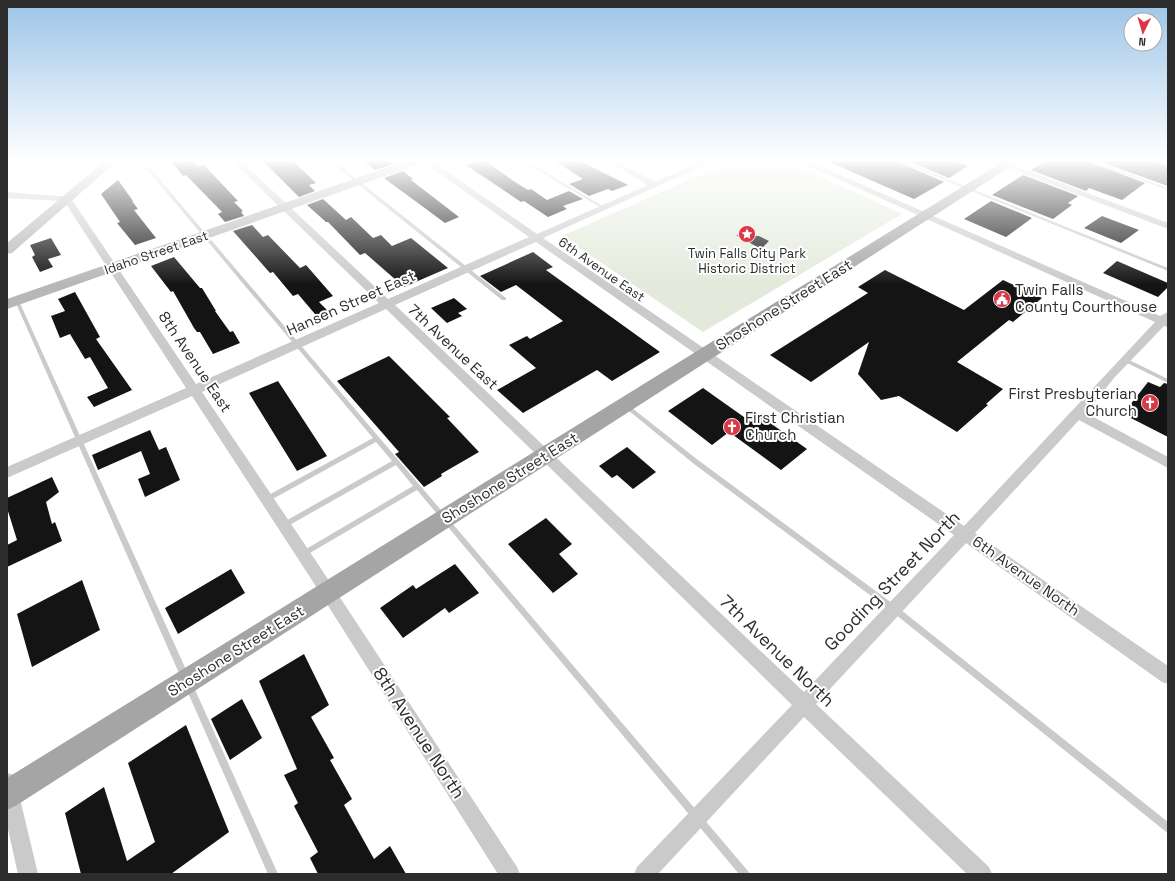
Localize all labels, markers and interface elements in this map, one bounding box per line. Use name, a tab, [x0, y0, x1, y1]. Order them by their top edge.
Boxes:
north arrow	[1123, 12, 1163, 52]
text: N	[1138, 35, 1146, 49]
place icon: Twin Falls City Park Historic District	[737, 224, 757, 244]
street label: Idaho Street East	[102, 227, 210, 278]
street label: 6th Avenue East	[555, 233, 648, 306]
place label: Twin Falls City Park Historic District	[688, 245, 806, 277]
street label: Shoshone Street East	[712, 255, 856, 354]
street label: Hansen Street East	[284, 266, 418, 339]
place label: Twin Falls County Courthouse	[1015, 280, 1157, 316]
public building icon: Twin Falls County Courthouse	[992, 289, 1012, 309]
street label: 7th Avenue East	[404, 300, 503, 393]
street label: 8th Avenue East	[155, 308, 236, 416]
place label: First Presbyterian Church	[1009, 384, 1137, 420]
church icon: First Presbyterian Church	[1140, 393, 1160, 413]
place label: First Christian Church	[745, 408, 845, 444]
church icon: First Christian Church	[722, 417, 742, 437]
street label: Shoshone Street East	[438, 428, 582, 527]
street label: Gooding Street North	[819, 506, 965, 656]
street label: 6th Avenue North	[969, 531, 1084, 620]
street label: 7th Avenue North	[715, 590, 840, 711]
street label: Shoshone Street East	[164, 601, 308, 700]
street label: 8th Avenue North	[368, 663, 471, 803]

